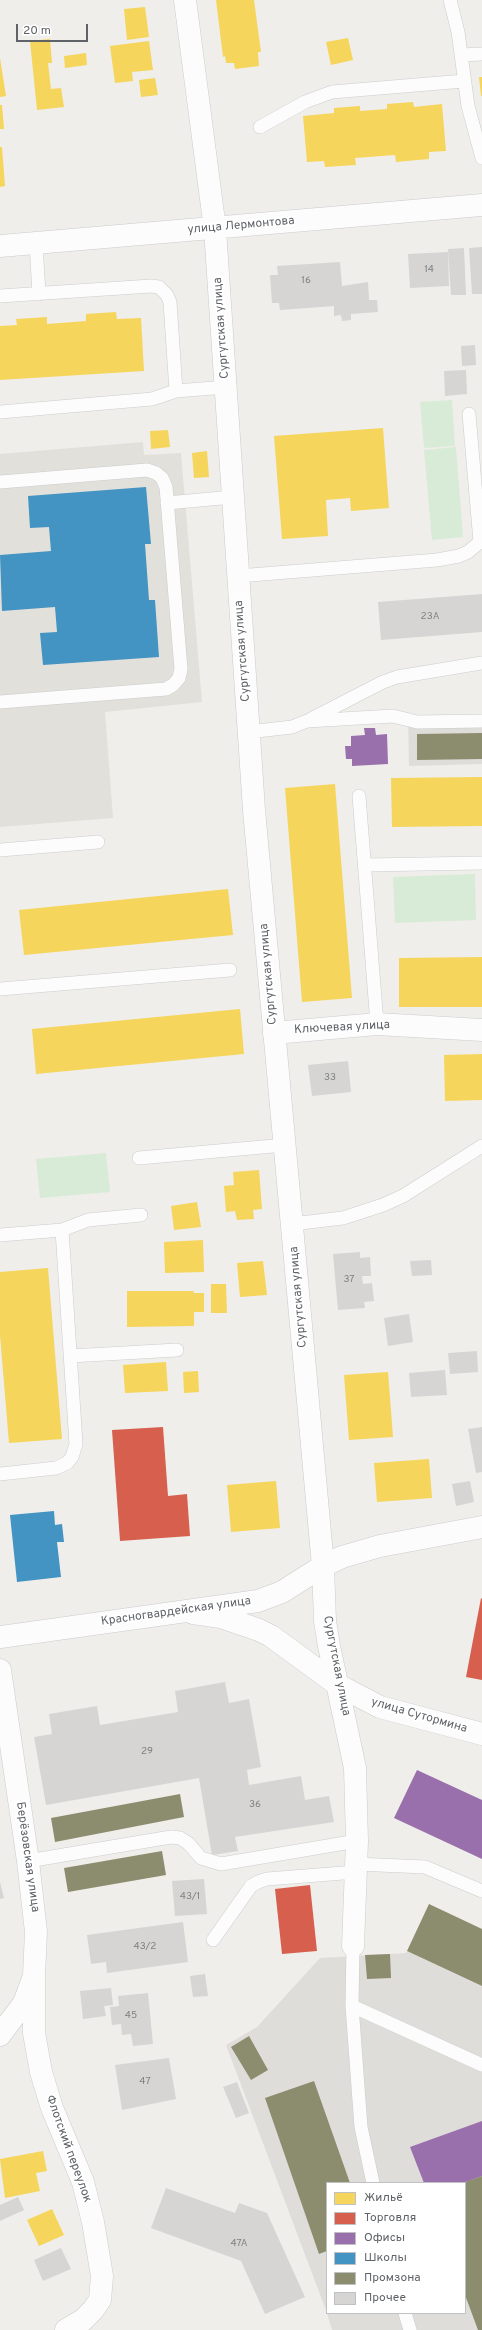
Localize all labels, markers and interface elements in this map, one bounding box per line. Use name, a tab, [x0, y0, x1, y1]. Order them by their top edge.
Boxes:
scale bar	[18, 16, 90, 42]
text: 20 m	[23, 23, 51, 39]
street label: улица Лермонтова	[187, 214, 295, 238]
house number: 14	[424, 264, 434, 276]
house number: 16	[301, 275, 311, 287]
street label: Сургутская улица	[211, 277, 233, 379]
street label: Сургутская улица	[232, 600, 254, 702]
house number: 23А	[421, 611, 439, 623]
street label: Сургутская улица	[257, 923, 281, 1025]
street label: Ключевая улица	[294, 1018, 390, 1038]
house number: 33	[324, 1072, 336, 1084]
street label: Сургутская улица	[287, 1246, 311, 1348]
house number: 37	[343, 1274, 355, 1286]
street label: Красногвардейская улица	[100, 1594, 252, 1630]
street label: Сургутская улица	[319, 1615, 353, 1717]
street label: улица Сутормина	[369, 1695, 469, 1737]
house number: 29	[141, 1746, 153, 1758]
house number: 36	[249, 1799, 261, 1811]
street label: Берёзовская улица	[12, 1801, 42, 1913]
house number: 43/1	[180, 1891, 200, 1903]
house number: 43/2	[134, 1941, 156, 1953]
house number: 45	[125, 2010, 137, 2022]
house number: 47	[139, 2076, 151, 2088]
street label: Флотский переулок	[42, 2093, 94, 2205]
legend	[326, 2182, 466, 2314]
text: Жильё	[364, 2190, 403, 2206]
text: Торговля	[364, 2210, 416, 2226]
text: Офисы	[364, 2230, 405, 2246]
house number: 47А	[231, 2238, 247, 2250]
text: Школы	[364, 2250, 407, 2266]
text: Промзона	[364, 2270, 421, 2286]
text: Прочее	[364, 2290, 406, 2306]

